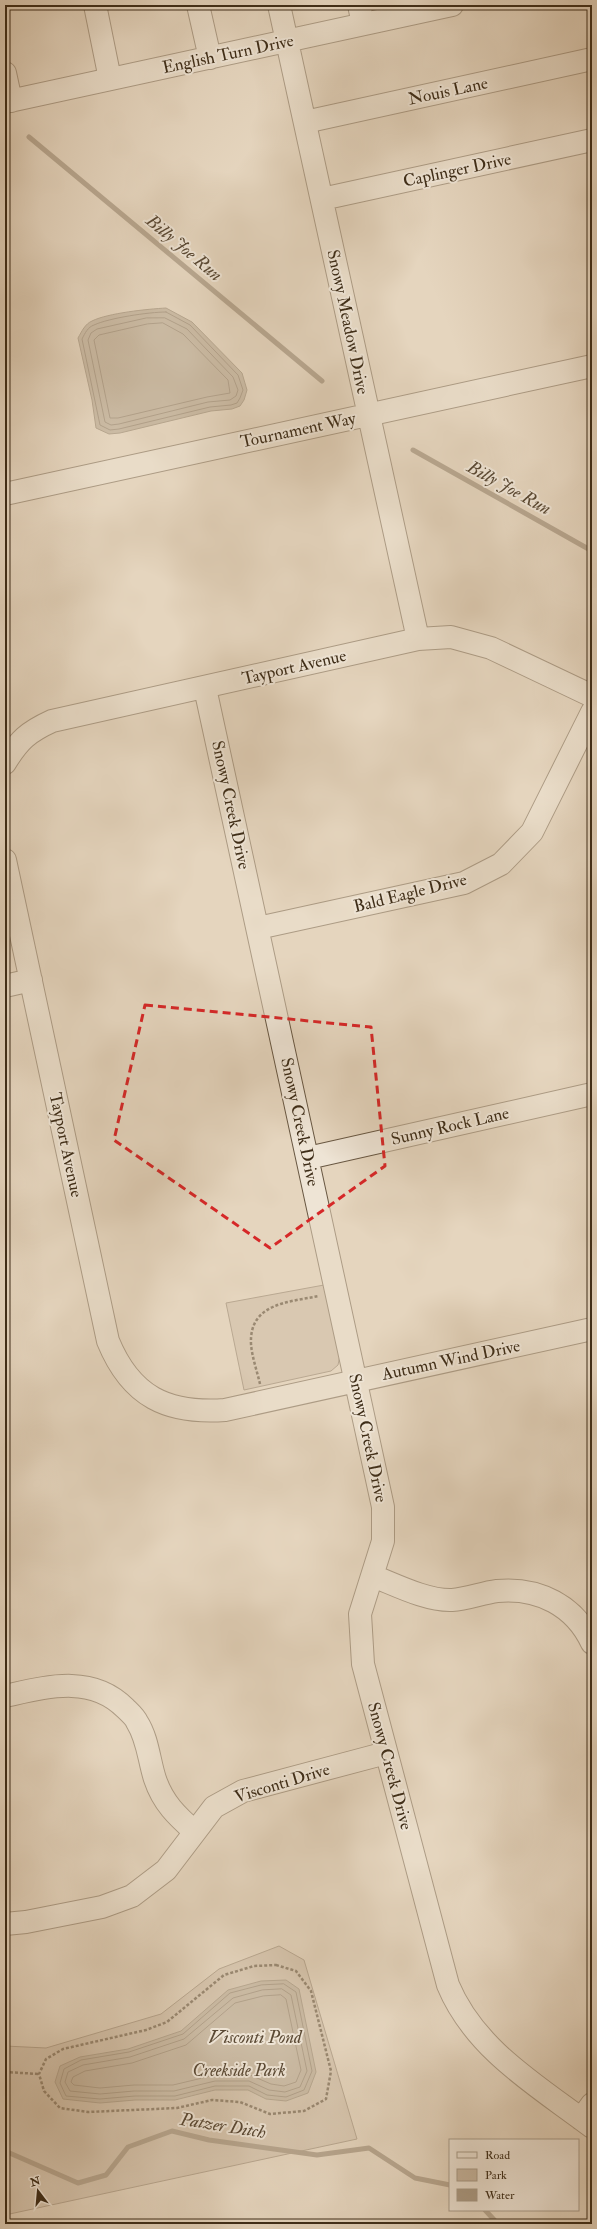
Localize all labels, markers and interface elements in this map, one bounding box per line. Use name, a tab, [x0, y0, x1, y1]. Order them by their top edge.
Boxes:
street label: English Turn Drive	[160, 30, 296, 78]
street label: Nouis Lane	[406, 72, 490, 110]
street label: Caplinger Drive	[401, 148, 513, 193]
water label: Billy Joe Run	[140, 209, 227, 286]
street label: Snowy Meadow Drive	[321, 248, 374, 397]
street label: Tournament Way	[238, 407, 358, 453]
water label: Billy Joe Run	[462, 455, 555, 520]
street label: Tayport Avenue	[240, 645, 348, 690]
street label: Snowy Creek Drive	[206, 739, 255, 872]
street label: Bald Eagle Drive	[351, 869, 469, 917]
street label: Snowy Creek Drive	[275, 1056, 324, 1189]
street label: Tayport Avenue	[44, 1091, 87, 1199]
street label: Sunny Rock Lane	[389, 1102, 511, 1151]
street label: Autumn Wind Drive	[379, 1335, 522, 1385]
street label: Snowy Creek Drive	[343, 1372, 392, 1505]
street label: Snowy Creek Drive	[362, 1700, 417, 1832]
street label: Visconti Drive	[232, 1759, 332, 1807]
water label: Visconti Pond	[208, 2026, 303, 2049]
park label: Creekside Park	[192, 2060, 286, 2081]
water label: Patzer Ditch	[177, 2108, 268, 2144]
legend	[449, 2139, 579, 2211]
text: Road	[485, 2148, 510, 2163]
text: Park	[485, 2168, 507, 2183]
north arrow	[18, 2171, 58, 2211]
text: N	[28, 2174, 43, 2190]
text: Water	[484, 2188, 515, 2203]

